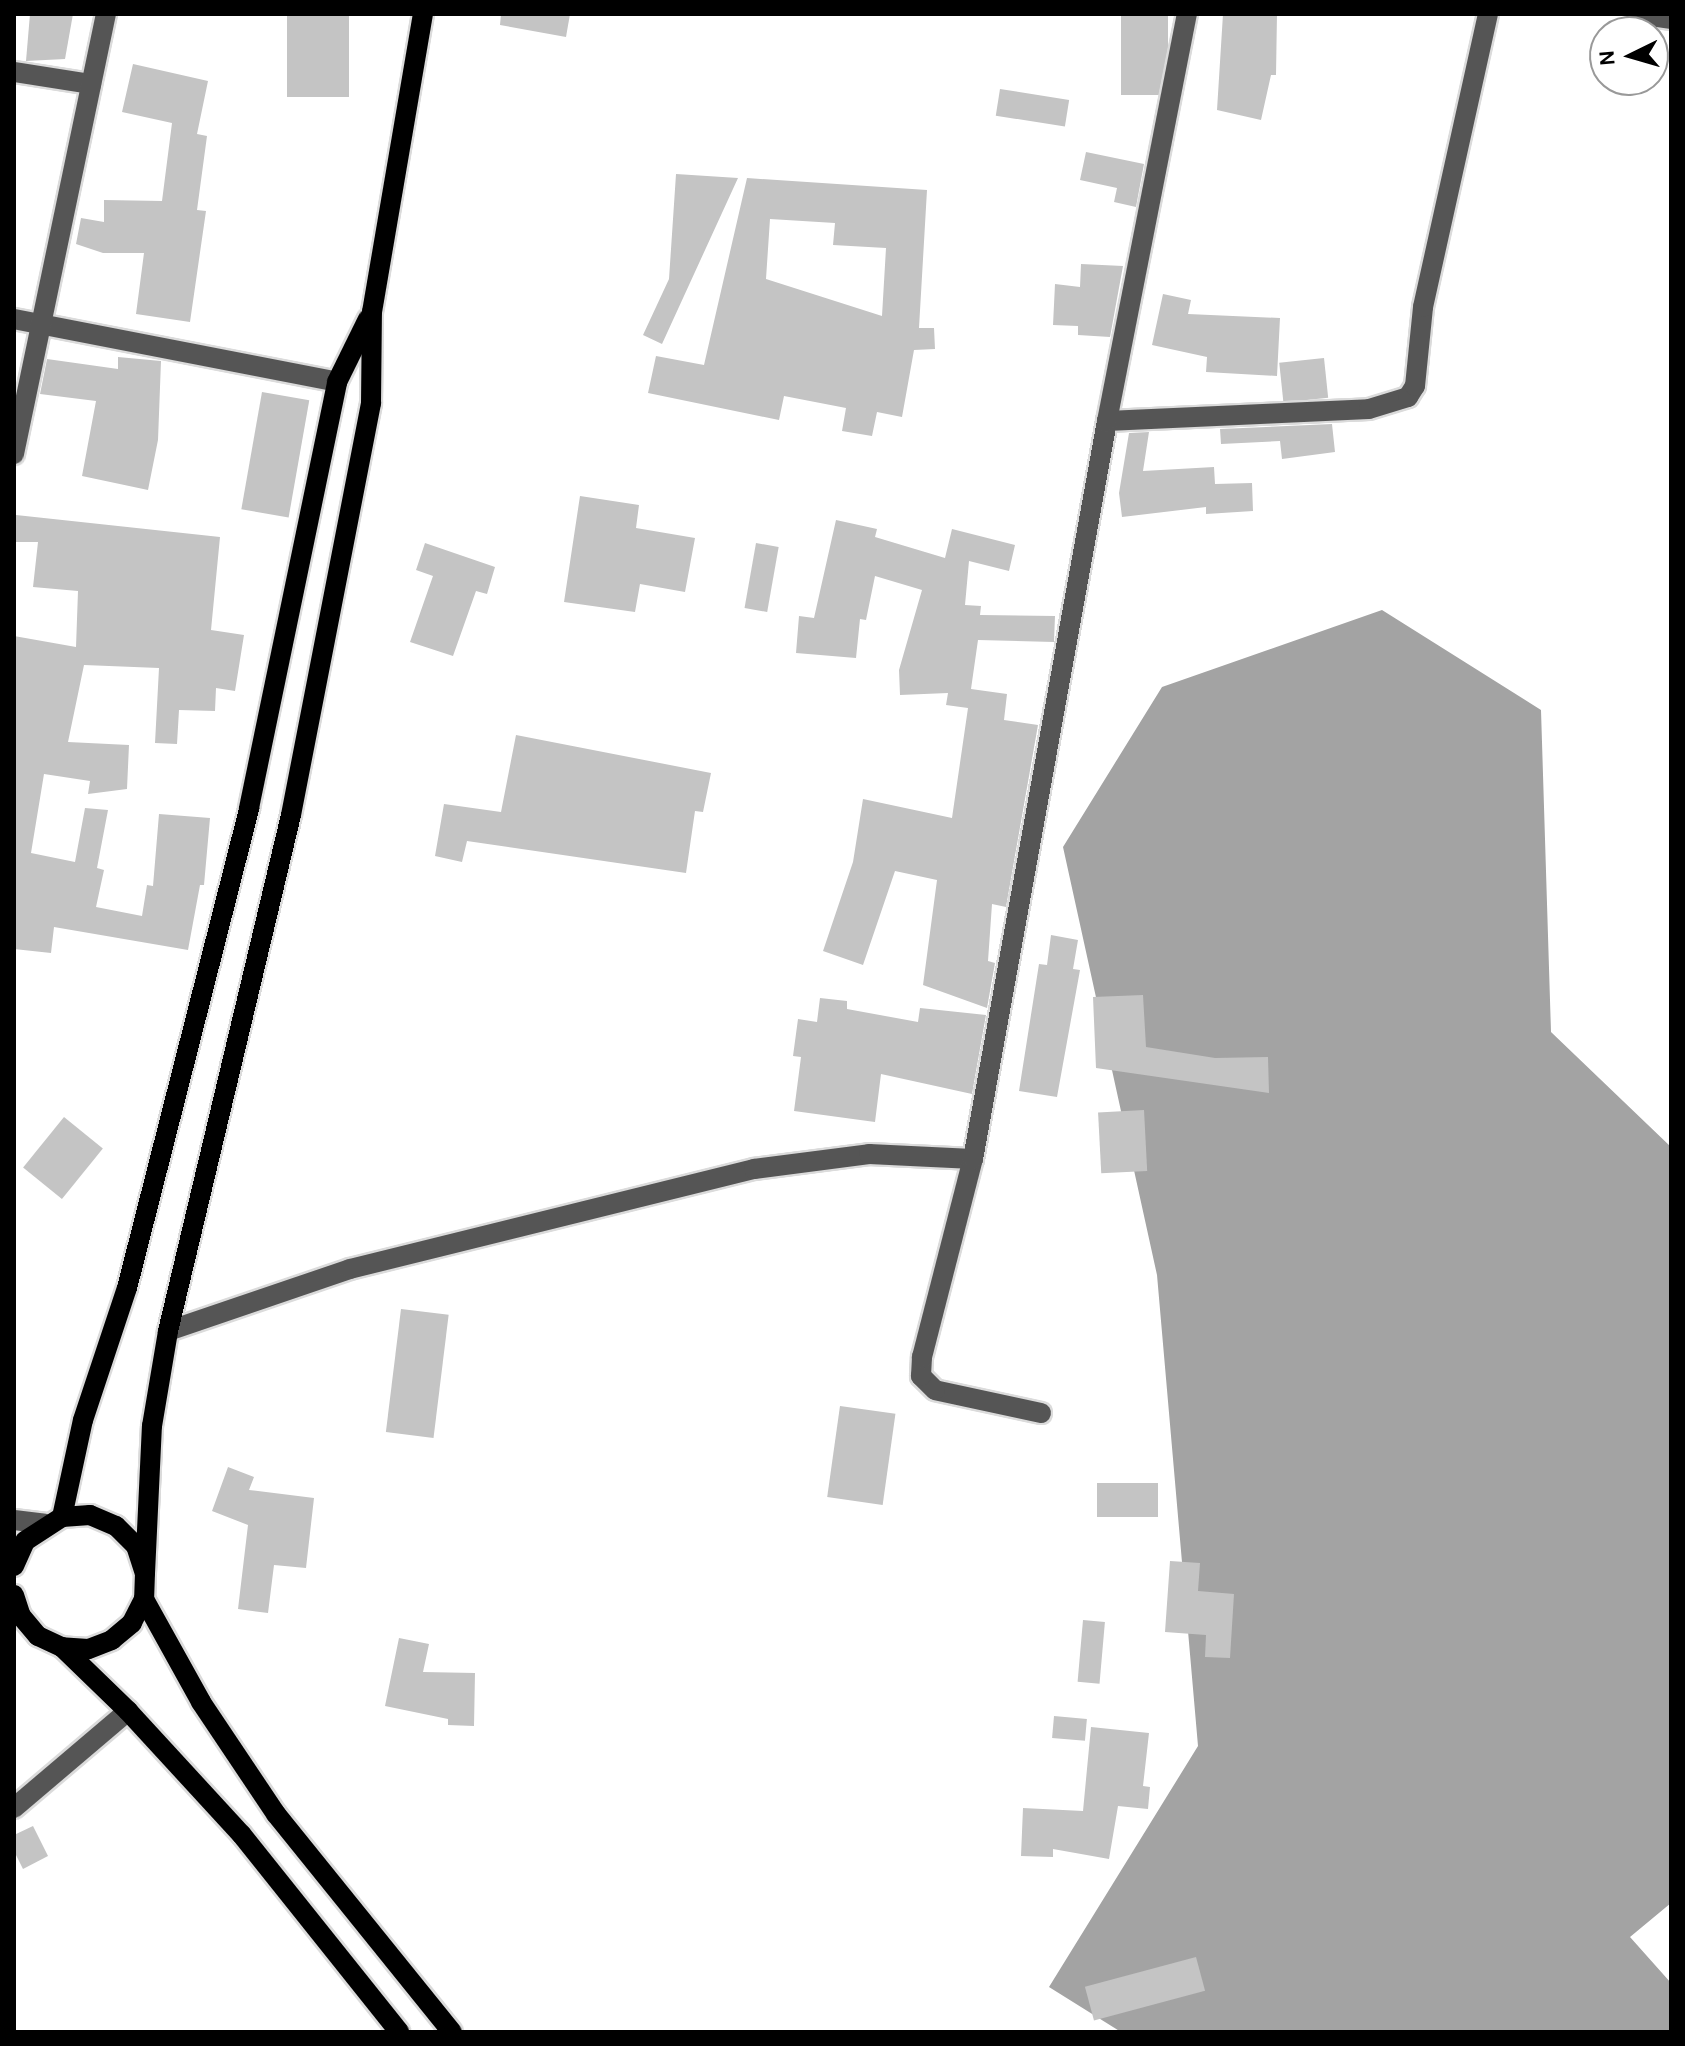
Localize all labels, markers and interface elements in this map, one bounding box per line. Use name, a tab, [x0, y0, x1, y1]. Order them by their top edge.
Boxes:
north arrow	[1589, 16, 1669, 96]
text: N	[1593, 49, 1621, 67]

